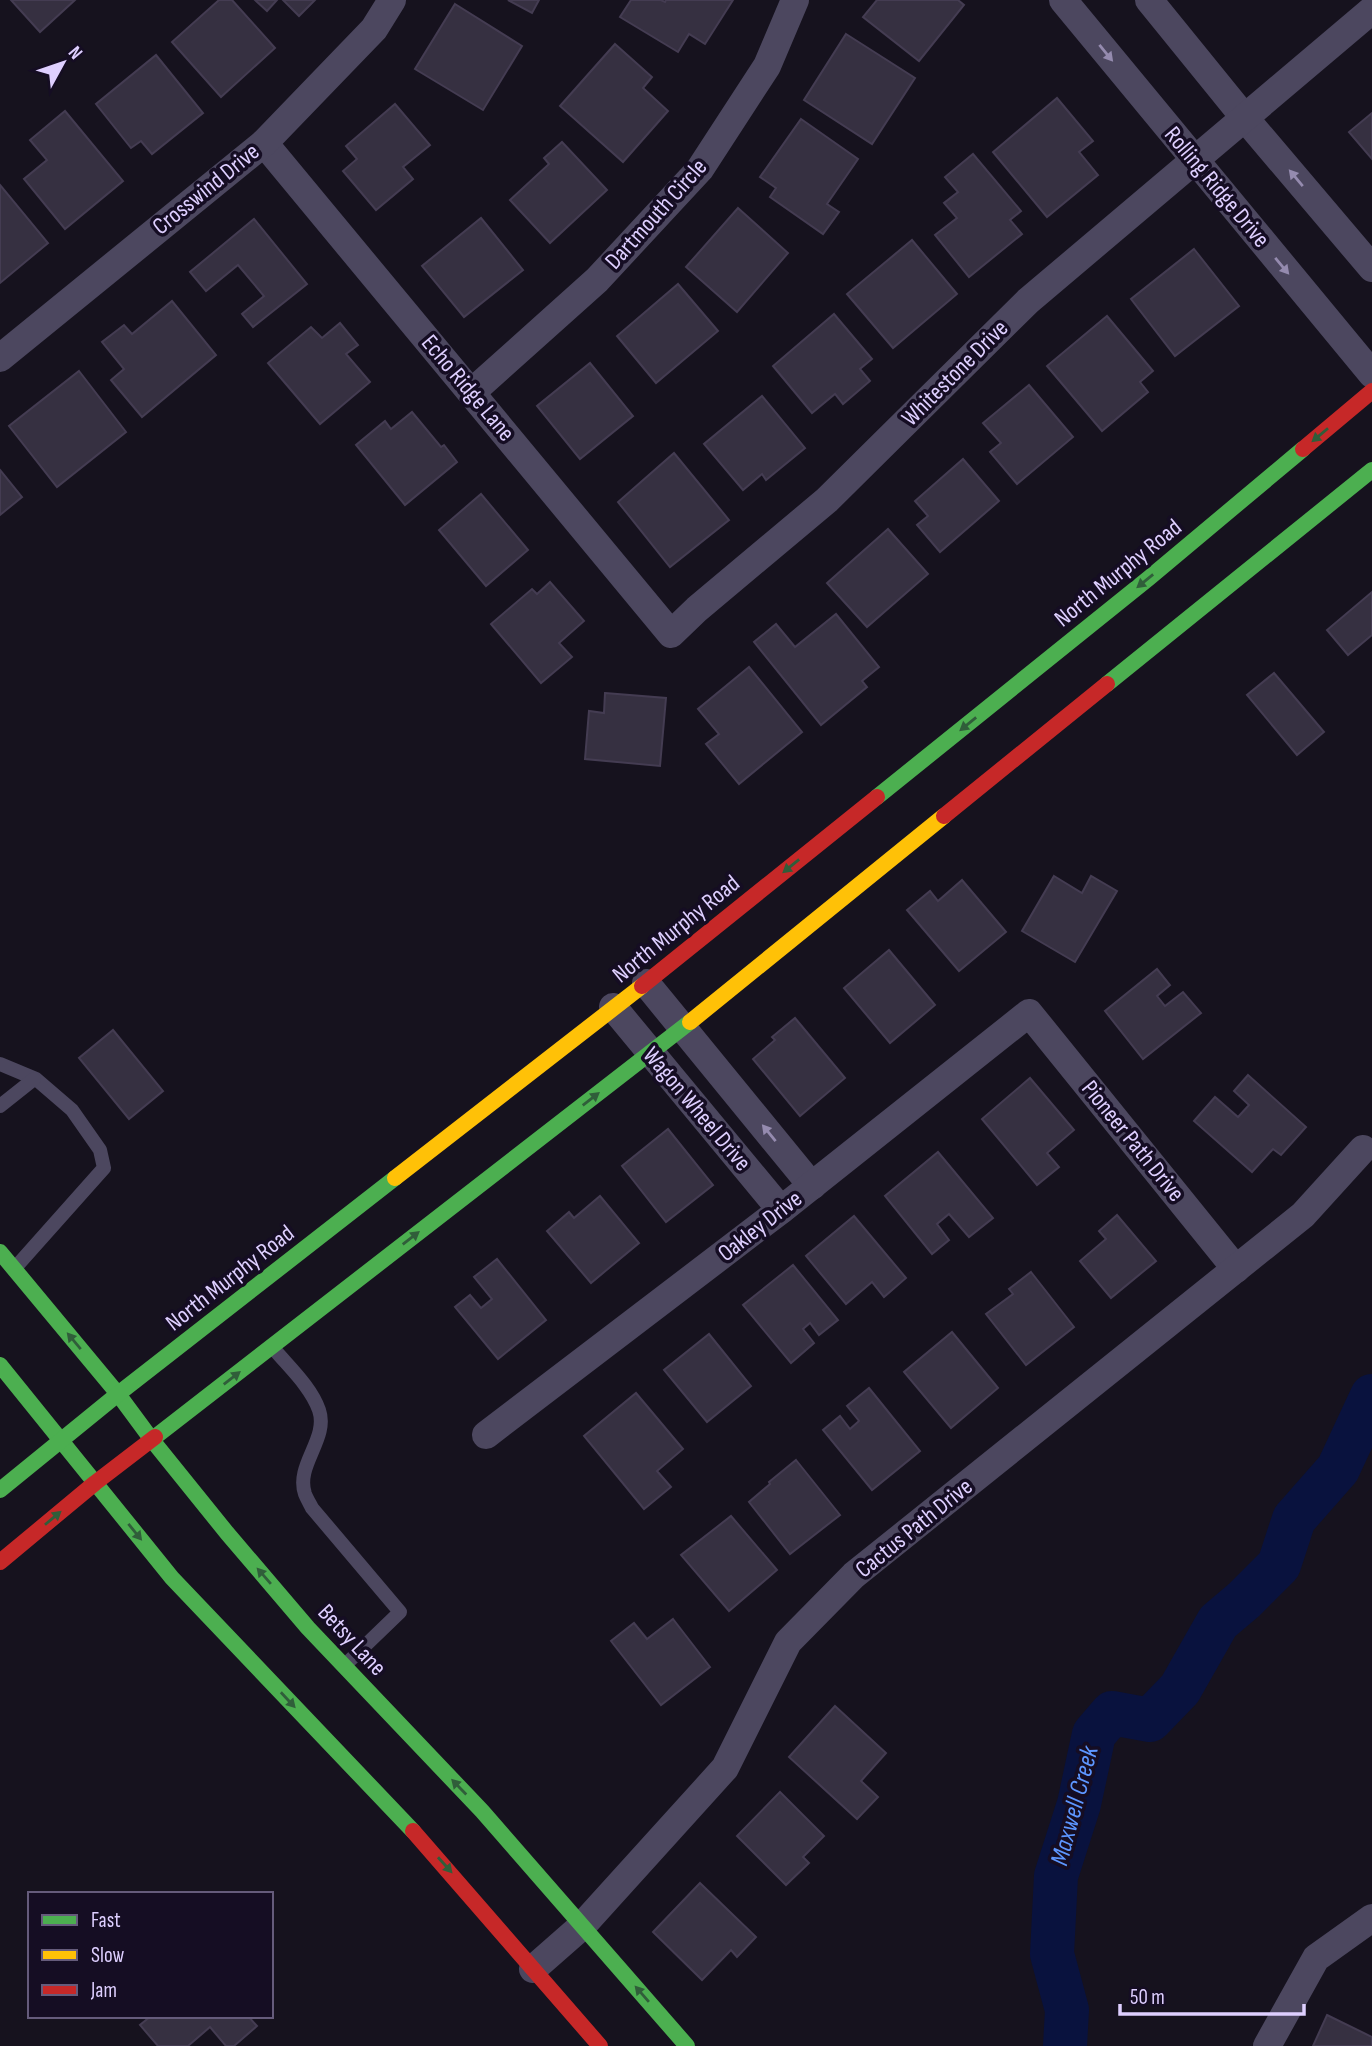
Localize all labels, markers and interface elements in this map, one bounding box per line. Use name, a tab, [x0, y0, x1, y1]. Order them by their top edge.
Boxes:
north arrow	[28, 28, 98, 98]
text: N	[63, 42, 87, 64]
one-way arrow	[1098, 44, 1113, 61]
street label: Rolling Ridge Drive	[1158, 121, 1276, 253]
street label: Crosswind Drive	[147, 137, 265, 241]
street label: Dartmouth Circle	[599, 153, 713, 275]
one-way arrow	[1289, 170, 1304, 187]
one-way arrow	[1275, 257, 1290, 275]
street label: Whitestone Drive	[896, 314, 1014, 432]
street label: Echo Ridge Lane	[415, 329, 521, 447]
one-way arrow	[1311, 427, 1328, 442]
street label: North Murphy Road	[1049, 513, 1187, 633]
one-way arrow	[1137, 573, 1154, 588]
one-way arrow	[959, 716, 977, 731]
one-way arrow	[782, 859, 800, 874]
street label: North Murphy Road	[607, 869, 745, 989]
street label: Wagon Wheel Drive	[637, 1041, 757, 1177]
street label: Pioneer Path Drive	[1075, 1075, 1191, 1207]
one-way arrow	[582, 1092, 600, 1106]
one-way arrow	[762, 1125, 777, 1142]
street label: Oakley Drive	[712, 1184, 808, 1268]
street label: North Murphy Road	[160, 1219, 300, 1337]
one-way arrow	[402, 1231, 420, 1246]
one-way arrow	[67, 1333, 82, 1350]
one-way arrow	[222, 1370, 240, 1385]
street label: Cactus Path Drive	[850, 1472, 978, 1584]
one-way arrow	[44, 1511, 61, 1526]
one-way arrow	[127, 1524, 142, 1541]
one-way arrow	[257, 1567, 272, 1584]
street label: Betsy Lane	[312, 1598, 392, 1682]
one-way arrow	[280, 1692, 297, 1709]
water label: Maxwell Creek	[1044, 1742, 1106, 1869]
one-way arrow	[452, 1779, 468, 1796]
one-way arrow	[437, 1856, 453, 1874]
legend	[28, 1892, 273, 2018]
text: Fast	[91, 1908, 121, 1933]
text: Slow	[91, 1943, 125, 1968]
scale bar	[1120, 1972, 1304, 2016]
text: Jam	[90, 1978, 117, 2003]
text: 50 m	[1130, 1985, 1165, 2010]
one-way arrow	[635, 1986, 650, 2003]

